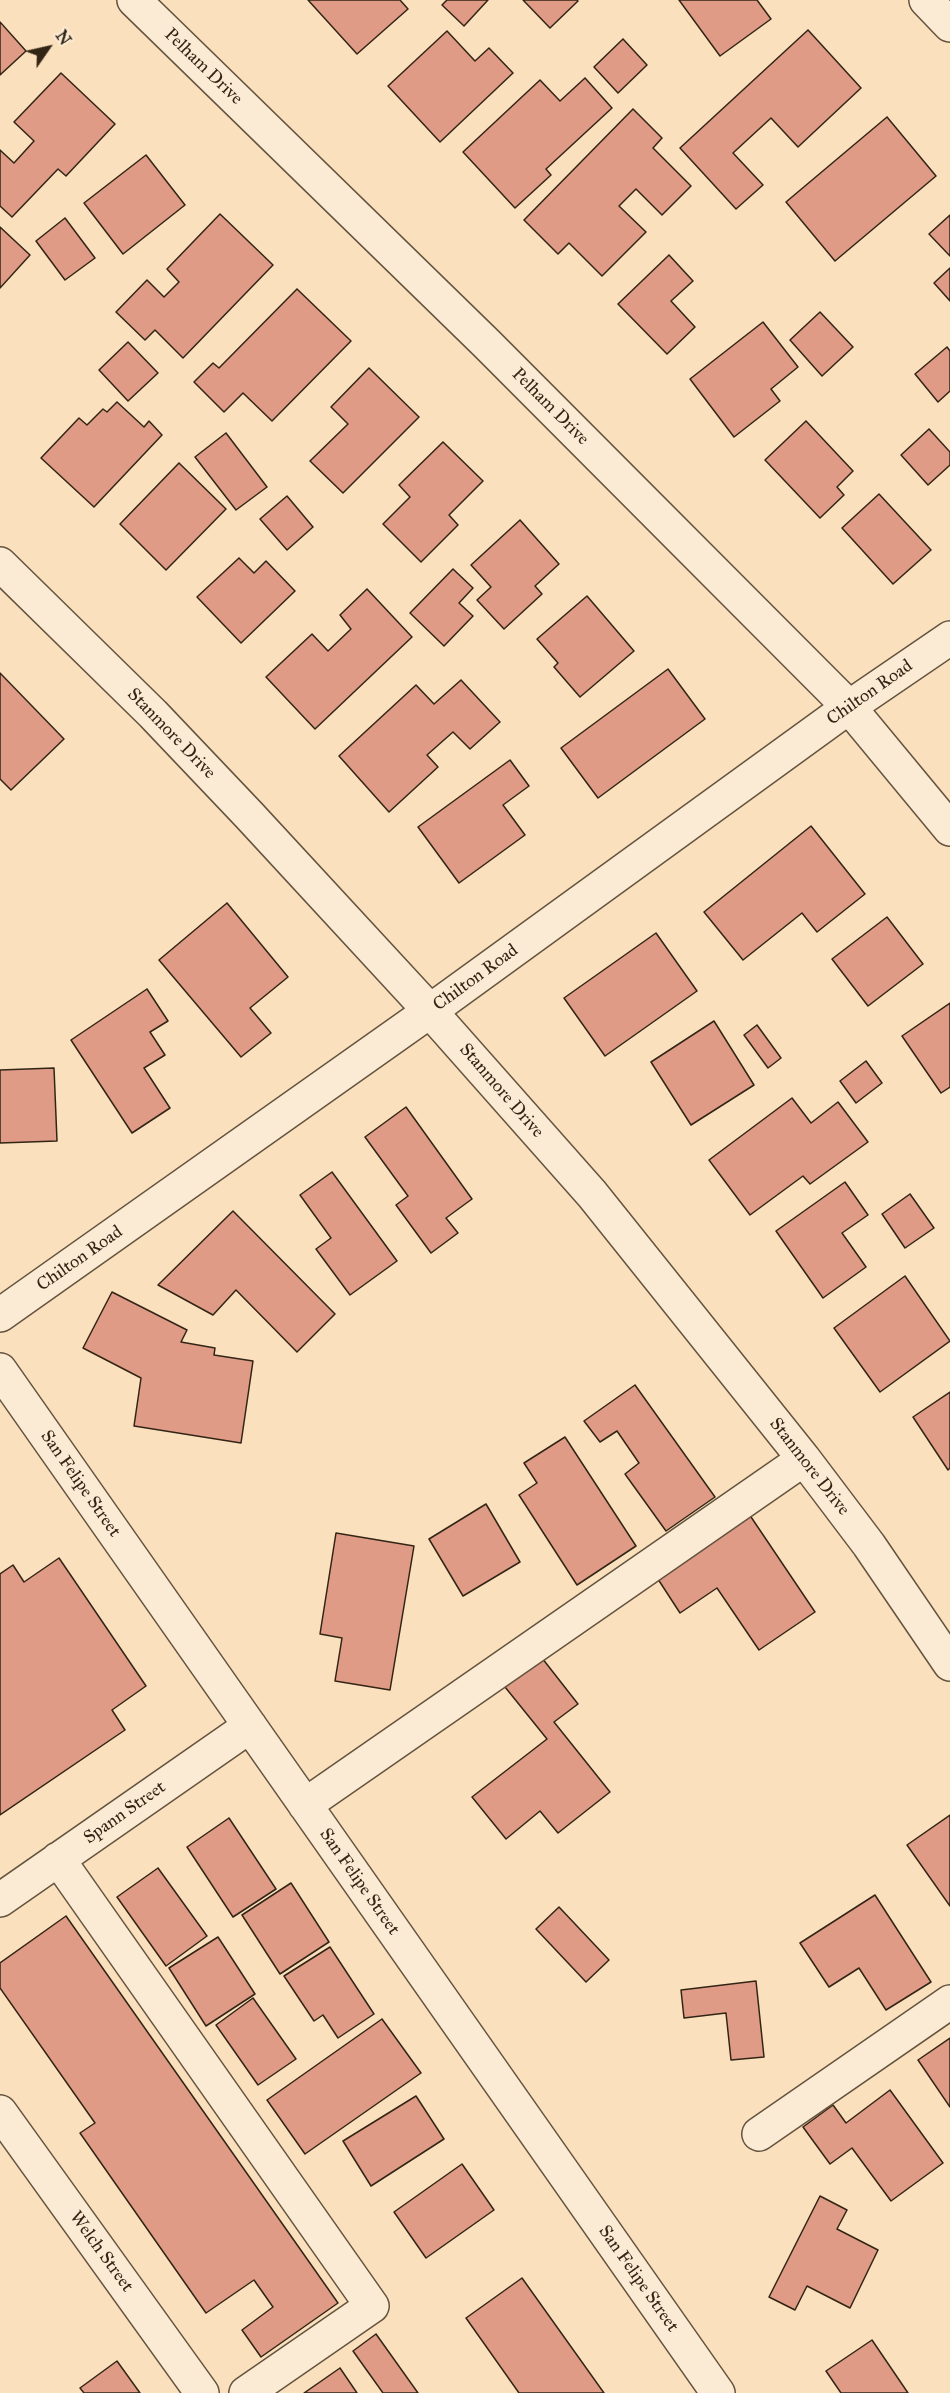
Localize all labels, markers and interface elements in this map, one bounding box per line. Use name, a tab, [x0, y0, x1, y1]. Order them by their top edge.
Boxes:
north arrow	[18, 18, 78, 78]
street label: Pelham Drive	[159, 24, 247, 110]
text: N	[52, 27, 75, 49]
street label: Pelham Drive	[507, 364, 593, 450]
street label: Chilton Road	[823, 656, 917, 730]
street label: Stanmore Drive	[122, 684, 220, 784]
street label: Chilton Road	[429, 940, 523, 1016]
street label: Stanmore Drive	[454, 1039, 548, 1143]
street label: Chilton Road	[33, 1222, 127, 1296]
street label: Stanmore Drive	[764, 1414, 854, 1520]
street label: San Felipe Street	[35, 1426, 125, 1542]
street label: Spann Street	[80, 1777, 170, 1849]
street label: San Felipe Street	[314, 1824, 404, 1940]
street label: Welch Street	[64, 2207, 138, 2297]
street label: San Felipe Street	[593, 2221, 683, 2337]

